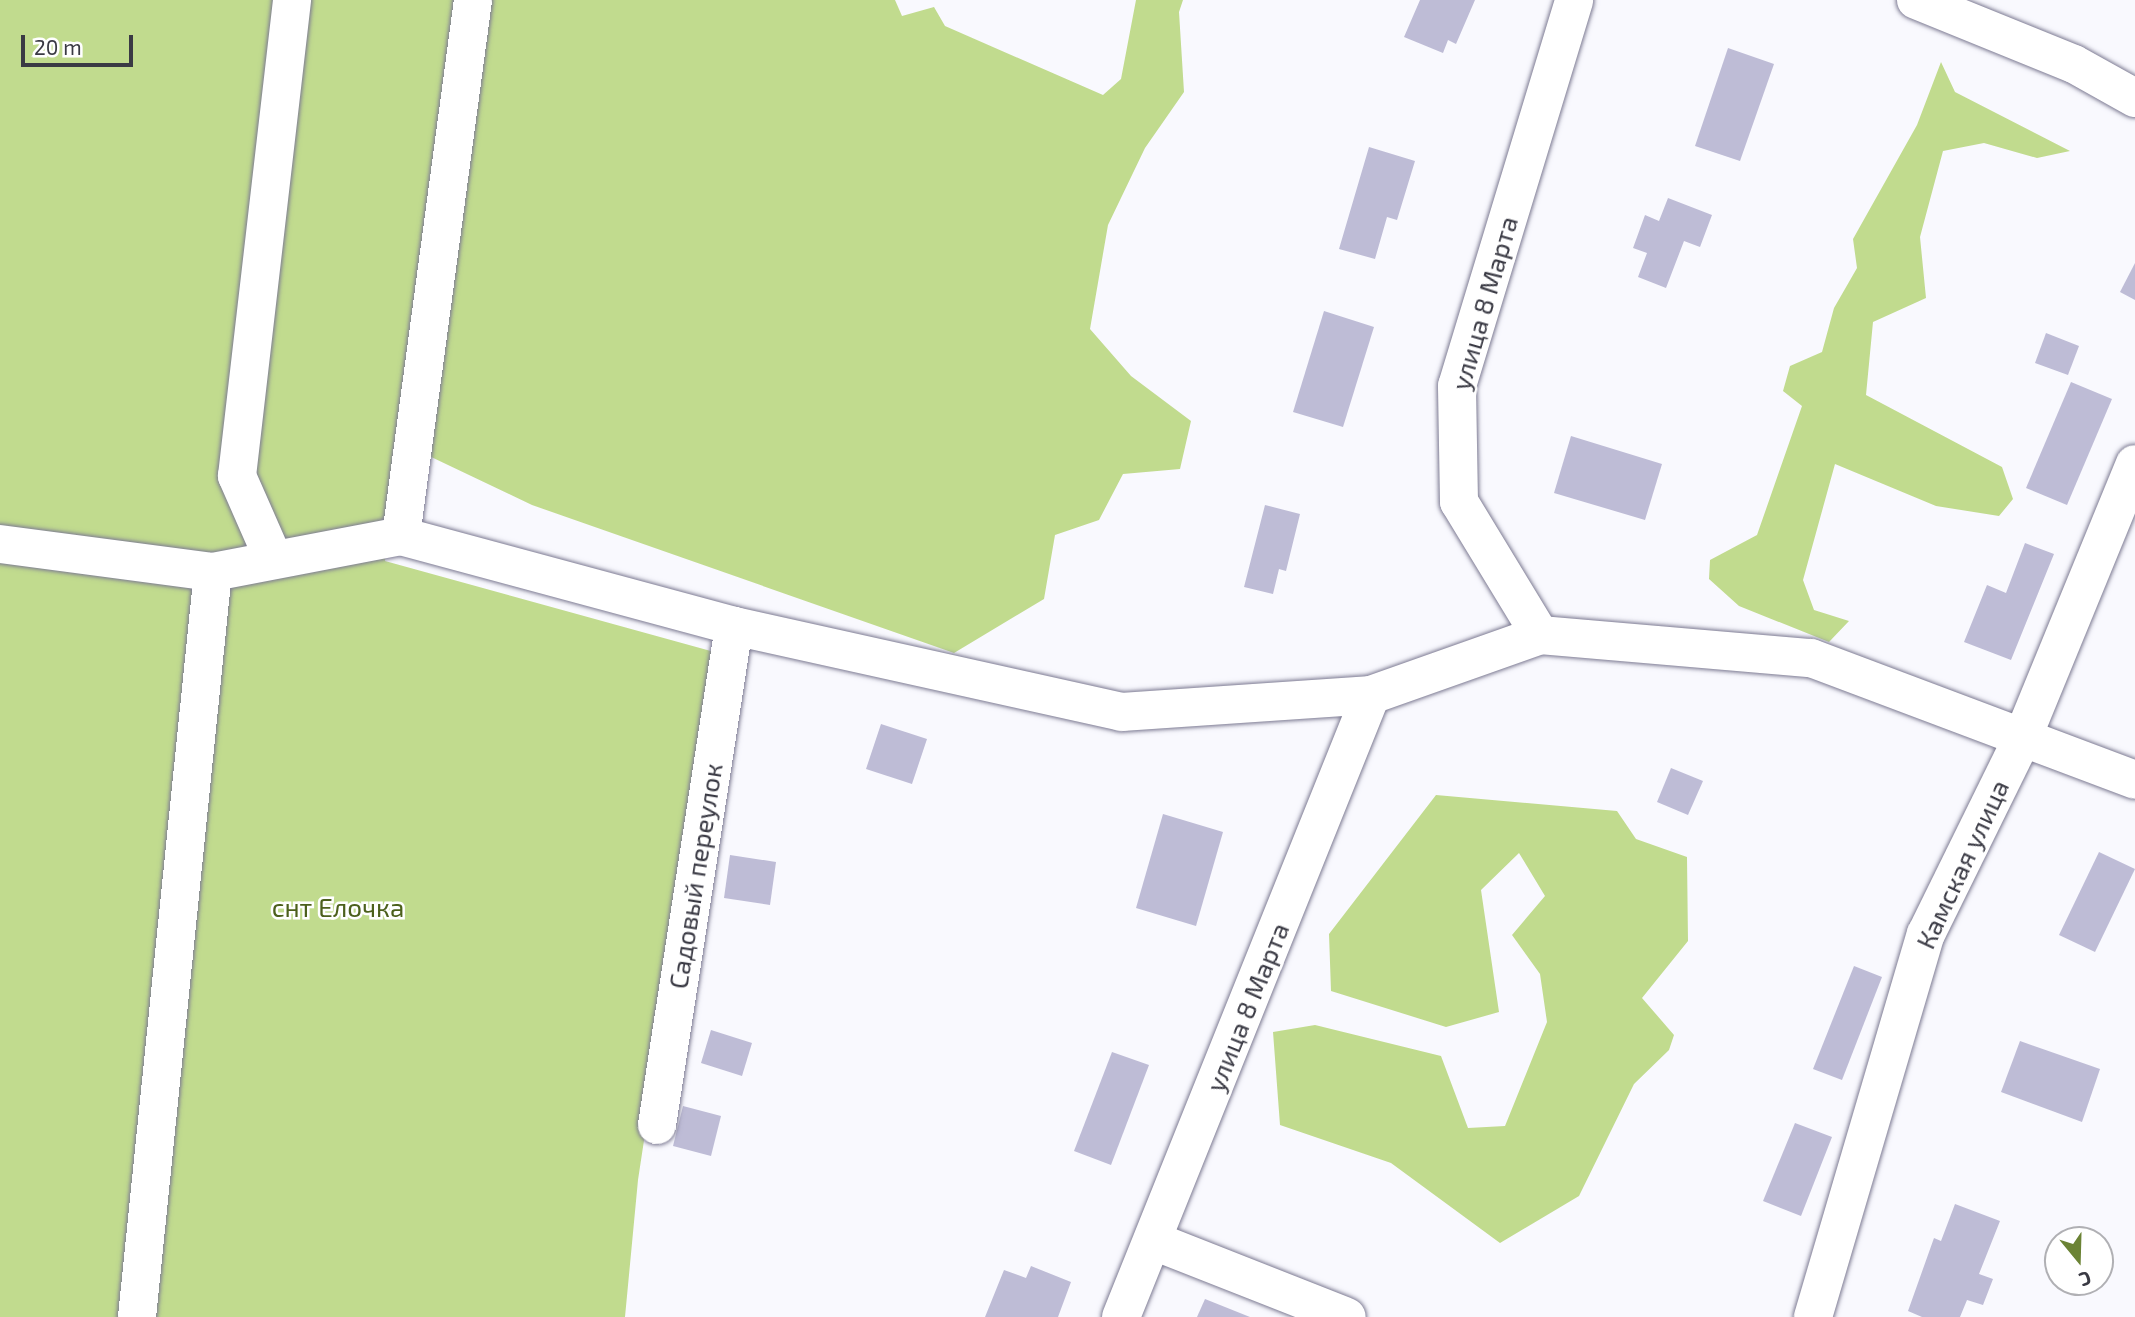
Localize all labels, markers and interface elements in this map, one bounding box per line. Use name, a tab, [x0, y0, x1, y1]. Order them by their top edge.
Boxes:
scale bar	[24, 21, 136, 65]
text: 20 m	[34, 34, 82, 59]
street label: улица 8 Марта	[1444, 212, 1524, 394]
street label: Садовый переулок	[662, 761, 728, 991]
street label: Камская улица	[1909, 775, 2015, 953]
park label: снт Елочка	[272, 891, 404, 923]
street label: улица 8 Марта	[1199, 918, 1295, 1096]
north arrow	[2044, 1226, 2114, 1296]
text: С	[2076, 1267, 2094, 1292]

